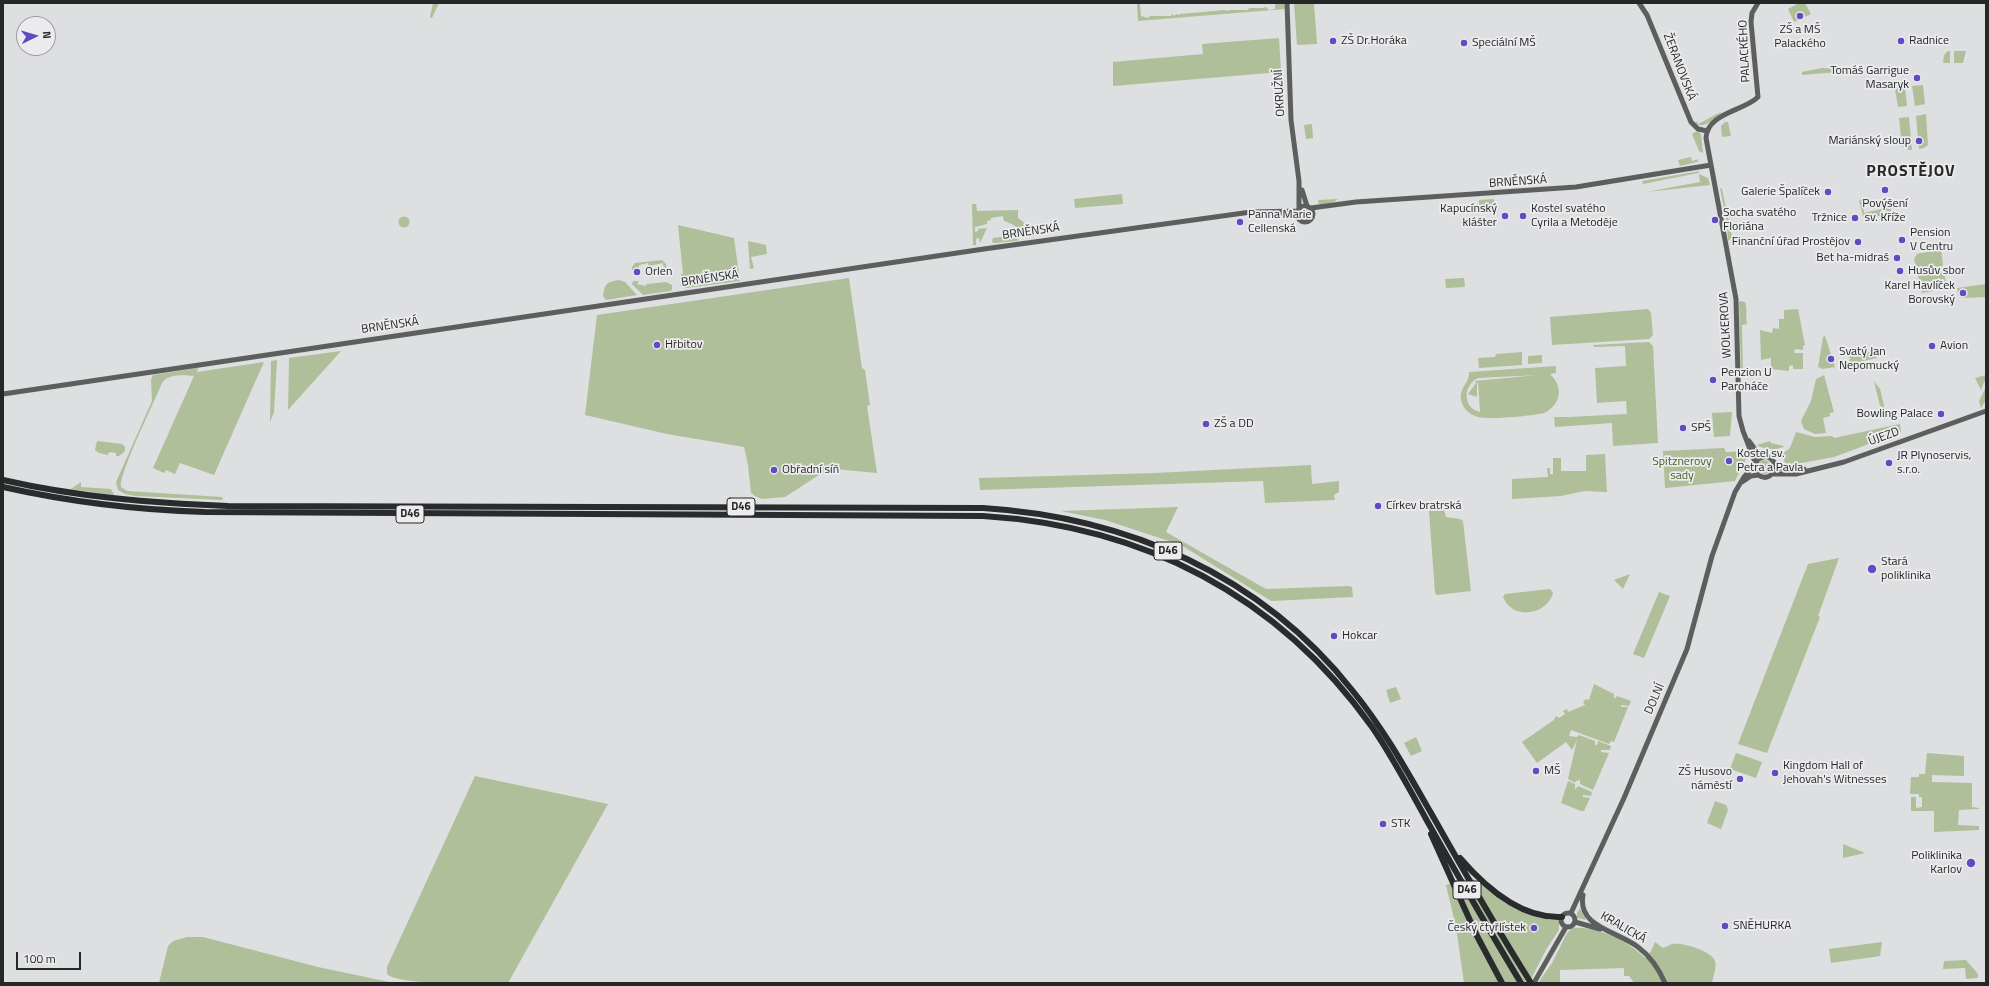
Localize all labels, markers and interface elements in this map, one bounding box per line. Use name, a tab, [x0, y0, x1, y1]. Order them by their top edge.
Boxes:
marker: ZŠ a MŠ Palackého	[1795, 11, 1805, 21]
north arrow	[16, 16, 56, 56]
street label: PALACKÉHO	[1736, 19, 1754, 83]
place label: ZŠ a MŠ Palackého	[1774, 23, 1826, 51]
text: N	[39, 31, 55, 40]
street label: ŽERANOVSKÁ	[1660, 31, 1698, 103]
place label: ZŠ Dr.Horáka	[1341, 34, 1407, 48]
place label: Radnice	[1909, 34, 1949, 48]
marker: ZŠ Dr.Horáka	[1328, 36, 1338, 46]
place label: Speciální MŠ	[1472, 36, 1536, 50]
marker: Radnice	[1896, 36, 1906, 46]
marker: Speciální MŠ	[1459, 38, 1469, 48]
place label: Tomáš Garrigue Masaryk	[1830, 64, 1909, 92]
street label: OKRUŽNÍ	[1272, 69, 1288, 117]
marker: Tomáš Garrigue Masaryk	[1912, 73, 1922, 83]
place label: Mariánský sloup	[1829, 134, 1911, 148]
marker: Mariánský sloup	[1914, 136, 1924, 146]
district label: PROSTĚJOV	[1866, 162, 1956, 182]
street label: BRNĚNSKÁ	[1489, 173, 1547, 191]
place label: Galerie Špalíček	[1741, 185, 1820, 199]
marker: Povýšení sv. Kříže	[1880, 185, 1890, 195]
marker: Galerie Špalíček	[1823, 187, 1833, 197]
place label: Povýšení sv. Kříže	[1862, 197, 1908, 225]
place label: Kapucínský klášter	[1440, 202, 1497, 230]
place label: Kostel svatého Cyrila a Metoděje	[1531, 202, 1618, 230]
place label: Socha svatého Floriána	[1723, 206, 1796, 234]
place label: Panna Marie Cellenská	[1248, 208, 1312, 236]
marker: Kapucínský klášter	[1500, 211, 1510, 221]
marker: Kostel svatého Cyrila a Metoděje	[1518, 211, 1528, 221]
place label: Tržnice	[1812, 211, 1847, 225]
marker: Tržnice	[1850, 213, 1860, 223]
marker: Socha svatého Floriána	[1710, 215, 1720, 225]
marker: Panna Marie Cellenská	[1235, 217, 1245, 227]
street label: BRNĚNSKÁ	[1001, 221, 1061, 243]
place label: Pension V Centru	[1910, 226, 1953, 254]
place label: Finanční úřad Prostějov	[1732, 235, 1850, 249]
marker: Pension V Centru	[1897, 235, 1907, 245]
marker: Finanční úřad Prostějov	[1853, 237, 1863, 247]
place label: Bet ha-midraš	[1816, 251, 1889, 265]
marker: Bet ha-midraš	[1892, 253, 1902, 263]
place label: Husův sbor	[1908, 264, 1965, 278]
place label: Orlen	[645, 265, 672, 279]
marker: Husův sbor	[1895, 266, 1905, 276]
marker: Orlen	[632, 267, 642, 277]
street label: BRNĚNSKÁ	[680, 268, 740, 290]
place label: Karel Havlíček Borovský	[1884, 279, 1955, 307]
marker: Karel Havlíček Borovský	[1958, 288, 1968, 298]
street label: WOLKEROVA	[1717, 291, 1735, 359]
street label: BRNĚNSKÁ	[360, 315, 420, 337]
place label: Hřbitov	[665, 338, 702, 352]
place label: Avion	[1940, 339, 1968, 353]
marker: Hřbitov	[652, 340, 662, 350]
marker: Avion	[1927, 341, 1937, 351]
place label: Svatý Jan Nepomucký	[1839, 345, 1899, 373]
marker: Svatý Jan Nepomucký	[1826, 354, 1836, 364]
place label: Penzion U Paroháče	[1721, 366, 1772, 394]
marker: Penzion U Paroháče	[1708, 375, 1718, 385]
place label: Bowling Palace	[1856, 407, 1933, 421]
marker: Bowling Palace	[1936, 409, 1946, 419]
place label: ZŠ a DD	[1214, 417, 1254, 431]
marker: ZŠ a DD	[1201, 419, 1211, 429]
place label: SPŠ	[1691, 421, 1711, 435]
marker: SPŠ	[1678, 423, 1688, 433]
street label: ÚJEZD	[1867, 425, 1901, 449]
place label: Kostel sv. Petra a Pavla	[1737, 447, 1803, 475]
place label: JR Plynoservis, s.r.o.	[1897, 449, 1971, 477]
park label: Spitznerovy sady	[1652, 455, 1712, 483]
marker: Kostel sv. Petra a Pavla	[1724, 456, 1734, 466]
marker: JR Plynoservis, s.r.o.	[1884, 458, 1894, 468]
place label: Obřadní síň	[782, 463, 839, 477]
marker: Obřadní síň	[769, 465, 779, 475]
road number: D46	[727, 498, 755, 516]
place label: Církev bratrská	[1386, 499, 1461, 513]
marker: Církev bratrská	[1373, 501, 1383, 511]
road number: D46	[396, 505, 424, 523]
road number: D46	[1154, 542, 1182, 560]
place label: Stará poliklinika	[1881, 555, 1931, 583]
marker: Stará poliklinika	[1866, 563, 1878, 575]
place label: Hokcar	[1342, 629, 1377, 643]
marker: Hokcar	[1329, 631, 1339, 641]
street label: DOLNÍ	[1642, 681, 1668, 717]
place label: Kingdom Hall of Jehovah's Witnesses	[1783, 759, 1887, 787]
place label: MŠ	[1544, 764, 1561, 778]
place label: ZŠ Husovo náměstí	[1678, 765, 1732, 793]
marker: MŠ	[1531, 766, 1541, 776]
marker: Kingdom Hall of Jehovah's Witnesses	[1770, 768, 1780, 778]
marker: ZŠ Husovo náměstí	[1735, 774, 1745, 784]
place label: STK	[1391, 817, 1411, 831]
marker: STK	[1378, 819, 1388, 829]
place label: Poliklinika Karlov	[1911, 849, 1962, 877]
marker: Poliklinika Karlov	[1965, 857, 1977, 869]
road number: D46	[1453, 881, 1481, 899]
street label: KRALICKÁ	[1598, 909, 1648, 947]
place label: SNĚHURKA	[1733, 919, 1791, 933]
place label: Český čtyřlístek	[1447, 921, 1526, 935]
marker: SNĚHURKA	[1720, 921, 1730, 931]
marker: Český čtyřlístek	[1529, 923, 1539, 933]
scale bar	[18, 944, 83, 970]
text: 100 m	[23, 949, 56, 968]

